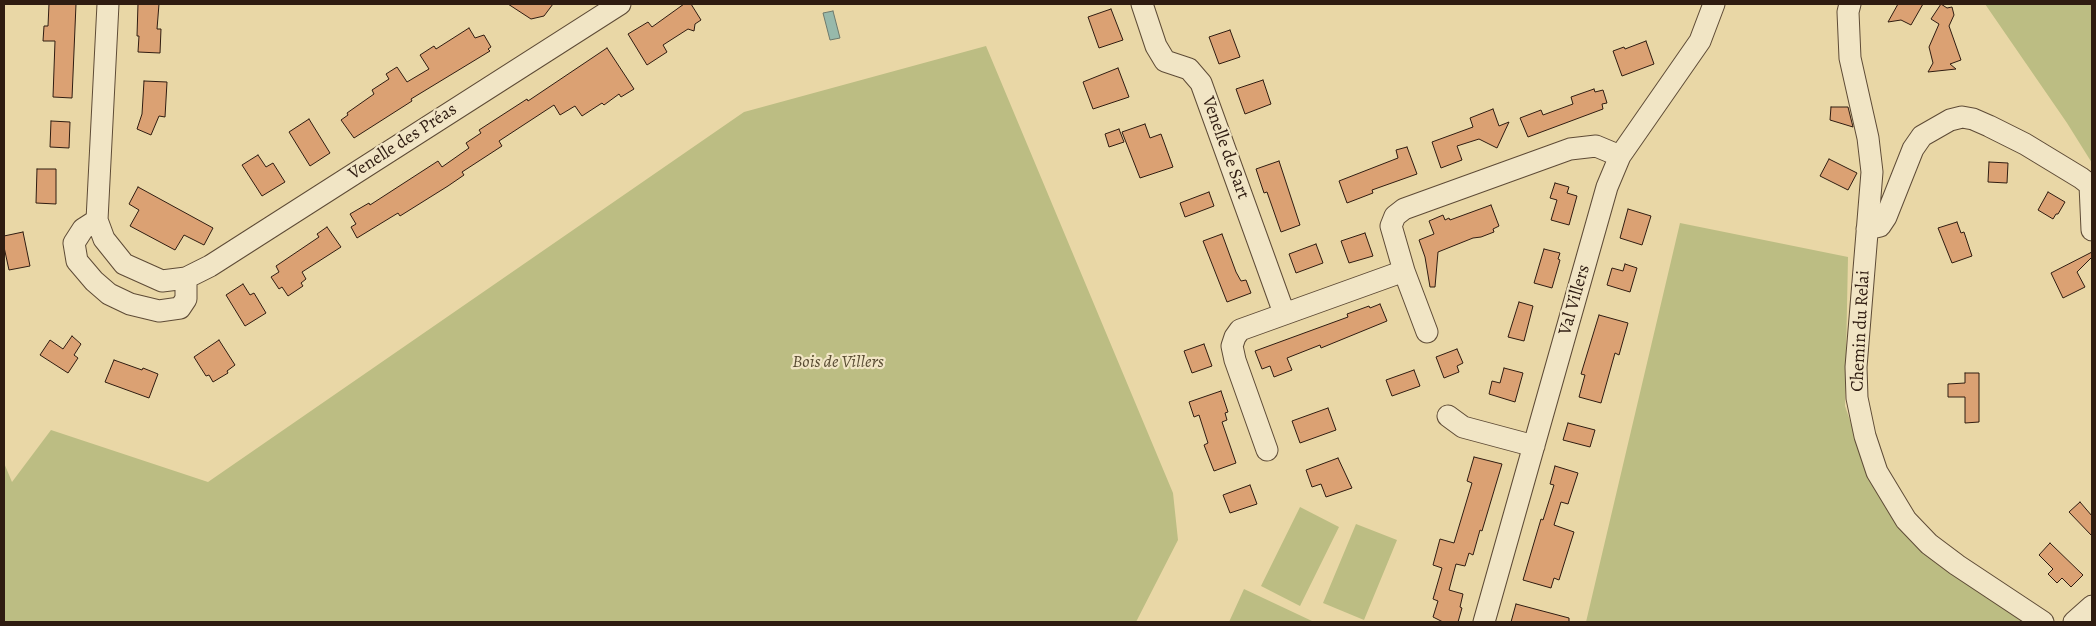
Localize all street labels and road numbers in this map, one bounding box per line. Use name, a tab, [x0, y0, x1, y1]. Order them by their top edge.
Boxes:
street label: Venelle de Sart	[1196, 94, 1254, 202]
street label: Venelle des Préas	[345, 99, 461, 185]
street label: Val Villers	[1555, 262, 1595, 338]
street label: Chemin du Relai	[1847, 270, 1875, 392]

